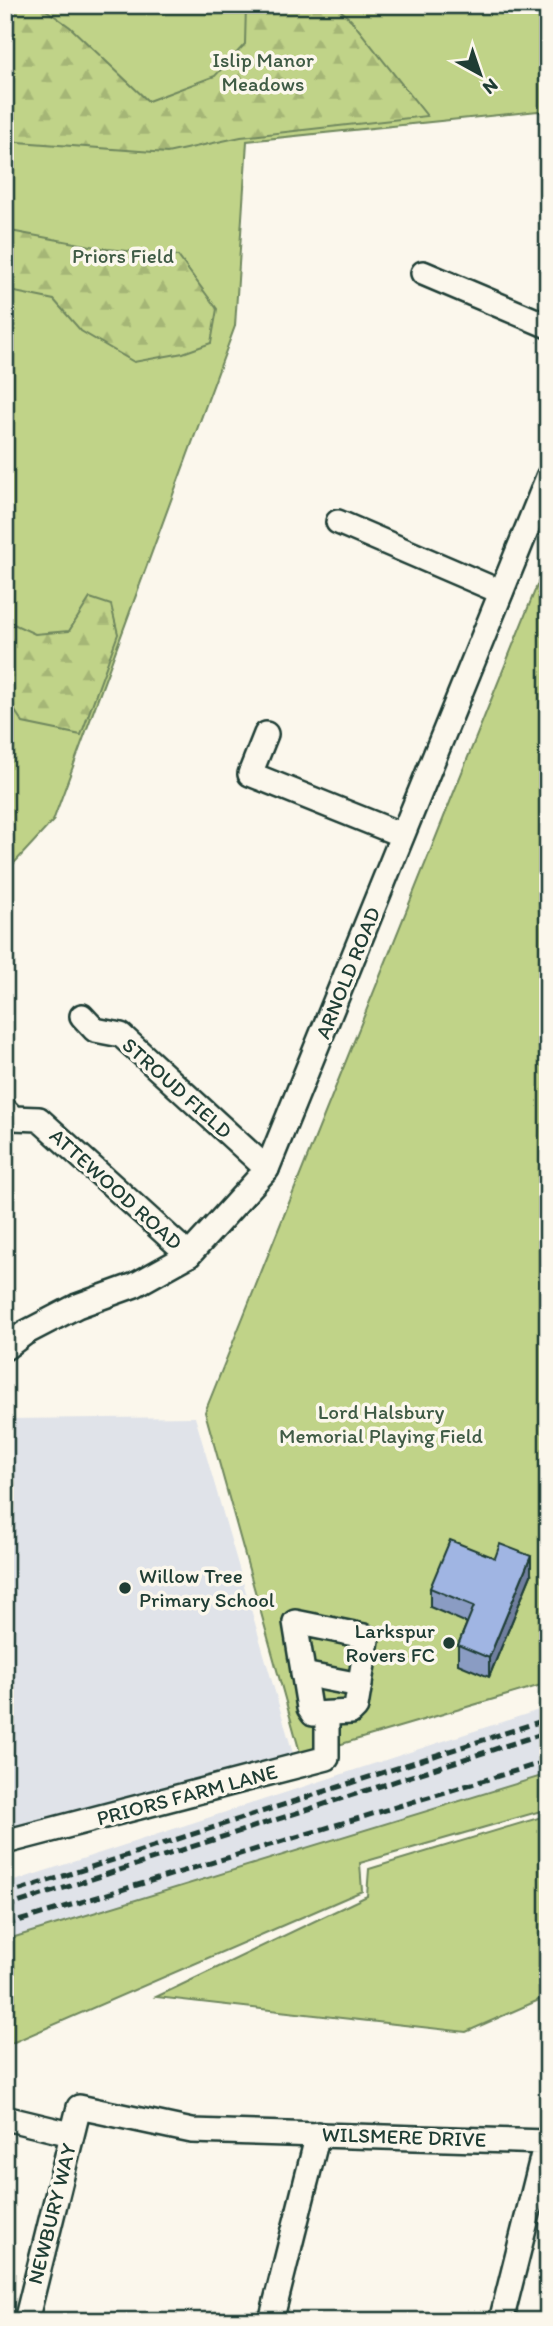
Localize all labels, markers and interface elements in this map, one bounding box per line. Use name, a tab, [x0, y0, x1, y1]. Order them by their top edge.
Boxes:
north arrow	[444, 38, 514, 108]
park label: Islip Manor Meadows	[212, 47, 314, 96]
text: N	[478, 74, 503, 100]
park label: Priors Field	[72, 243, 174, 268]
street label: ARNOLD ROAD	[310, 903, 385, 1042]
street label: STROUD FIELD	[117, 1032, 237, 1144]
street label: ATTEWOOD ROAD	[45, 1123, 188, 1255]
park label: Lord Halsbury Memorial Playing Field	[279, 1399, 484, 1448]
place label: Willow Tree Primary School	[139, 1563, 275, 1612]
marker: Willow Tree Primary School	[117, 1580, 133, 1596]
place label: Larkspur Rovers FC	[346, 1618, 435, 1667]
marker: Larkspur Rovers FC	[441, 1635, 457, 1651]
street label: PRIORS FARM LANE	[94, 1758, 280, 1831]
street label: WILSMERE DRIVE	[321, 2121, 487, 2152]
street label: NEWBURY WAY	[22, 2141, 81, 2287]

